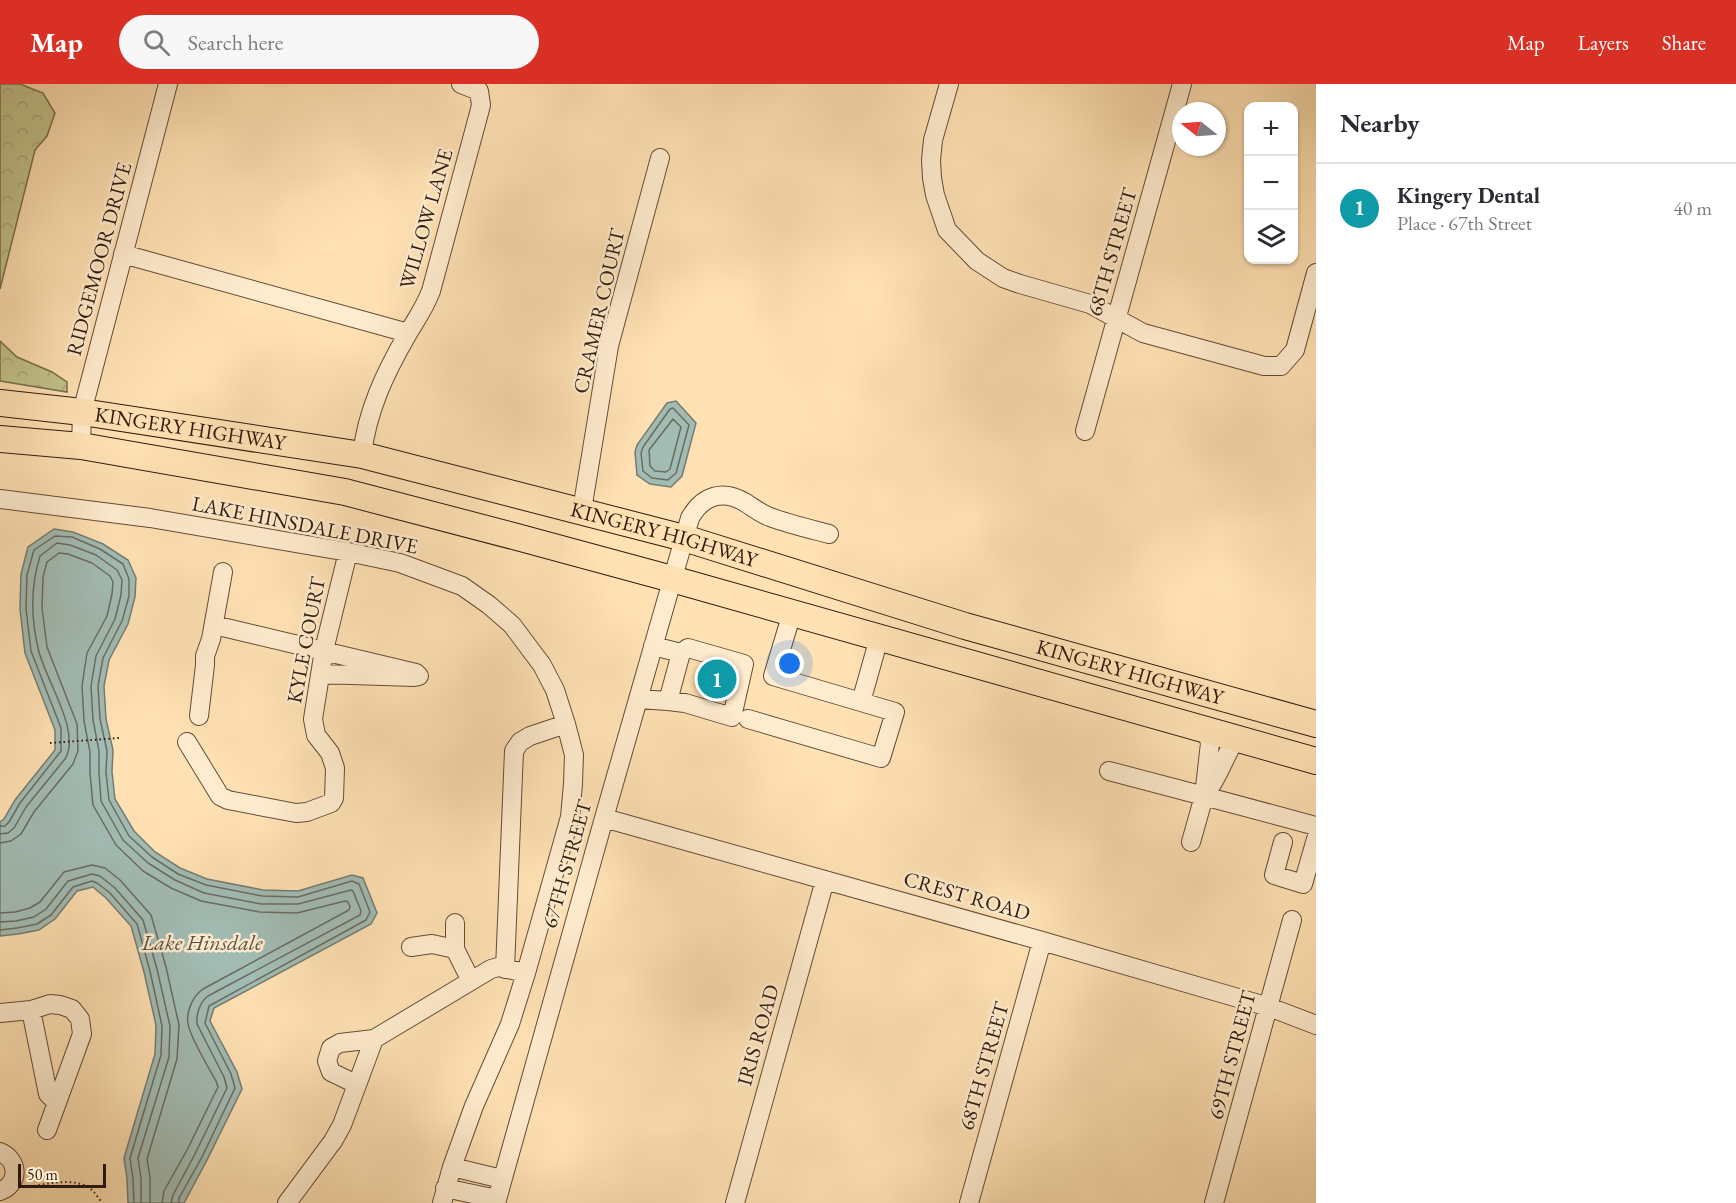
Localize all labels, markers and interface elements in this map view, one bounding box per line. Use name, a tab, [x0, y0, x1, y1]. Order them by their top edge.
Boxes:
search box	[119, 15, 539, 69]
text: Map	[30, 24, 83, 60]
icon: search	[140, 26, 173, 59]
text: Search here	[188, 28, 283, 57]
text: Map	[1507, 29, 1545, 56]
text: Layers	[1578, 29, 1629, 56]
text: Share	[1662, 29, 1706, 56]
north arrow	[1172, 102, 1226, 156]
map controls	[1244, 102, 1298, 264]
button: +	[1244, 102, 1298, 156]
text: Nearby	[1340, 106, 1420, 140]
street label: WILLOW LANE	[393, 145, 459, 292]
button: −	[1244, 156, 1298, 210]
street label: RIDGEMOOR DRIVE	[60, 159, 137, 359]
text: Kingery Dental	[1397, 181, 1540, 210]
street label: 68TH STREET	[1080, 184, 1143, 319]
text: 1	[1354, 195, 1365, 221]
text: 40 m	[1673, 195, 1712, 221]
button: layers	[1244, 210, 1298, 264]
text: Place · 67th Street	[1397, 210, 1532, 236]
street label: CRAMER COURT	[566, 225, 631, 396]
street label: KINGERY HIGHWAY	[93, 400, 290, 456]
street label: LAKE HINSDALE DRIVE	[190, 489, 421, 560]
street label: KINGERY HIGHWAY	[568, 495, 763, 574]
street label: KYLE COURT	[280, 574, 331, 705]
street label: KINGERY HIGHWAY	[1033, 633, 1228, 711]
your location	[775, 649, 804, 678]
pin: 1	[698, 656, 736, 702]
street label: 67TH STREET	[535, 796, 598, 931]
street label: CREST ROAD	[901, 865, 1034, 927]
water label: Lake Hinsdale	[141, 928, 263, 957]
street label: IRIS ROAD	[730, 981, 785, 1089]
street label: 69TH STREET	[1201, 987, 1262, 1122]
street label: 68TH STREET	[952, 998, 1015, 1133]
scale bar	[18, 1161, 106, 1188]
text: 50 m	[27, 1164, 58, 1185]

